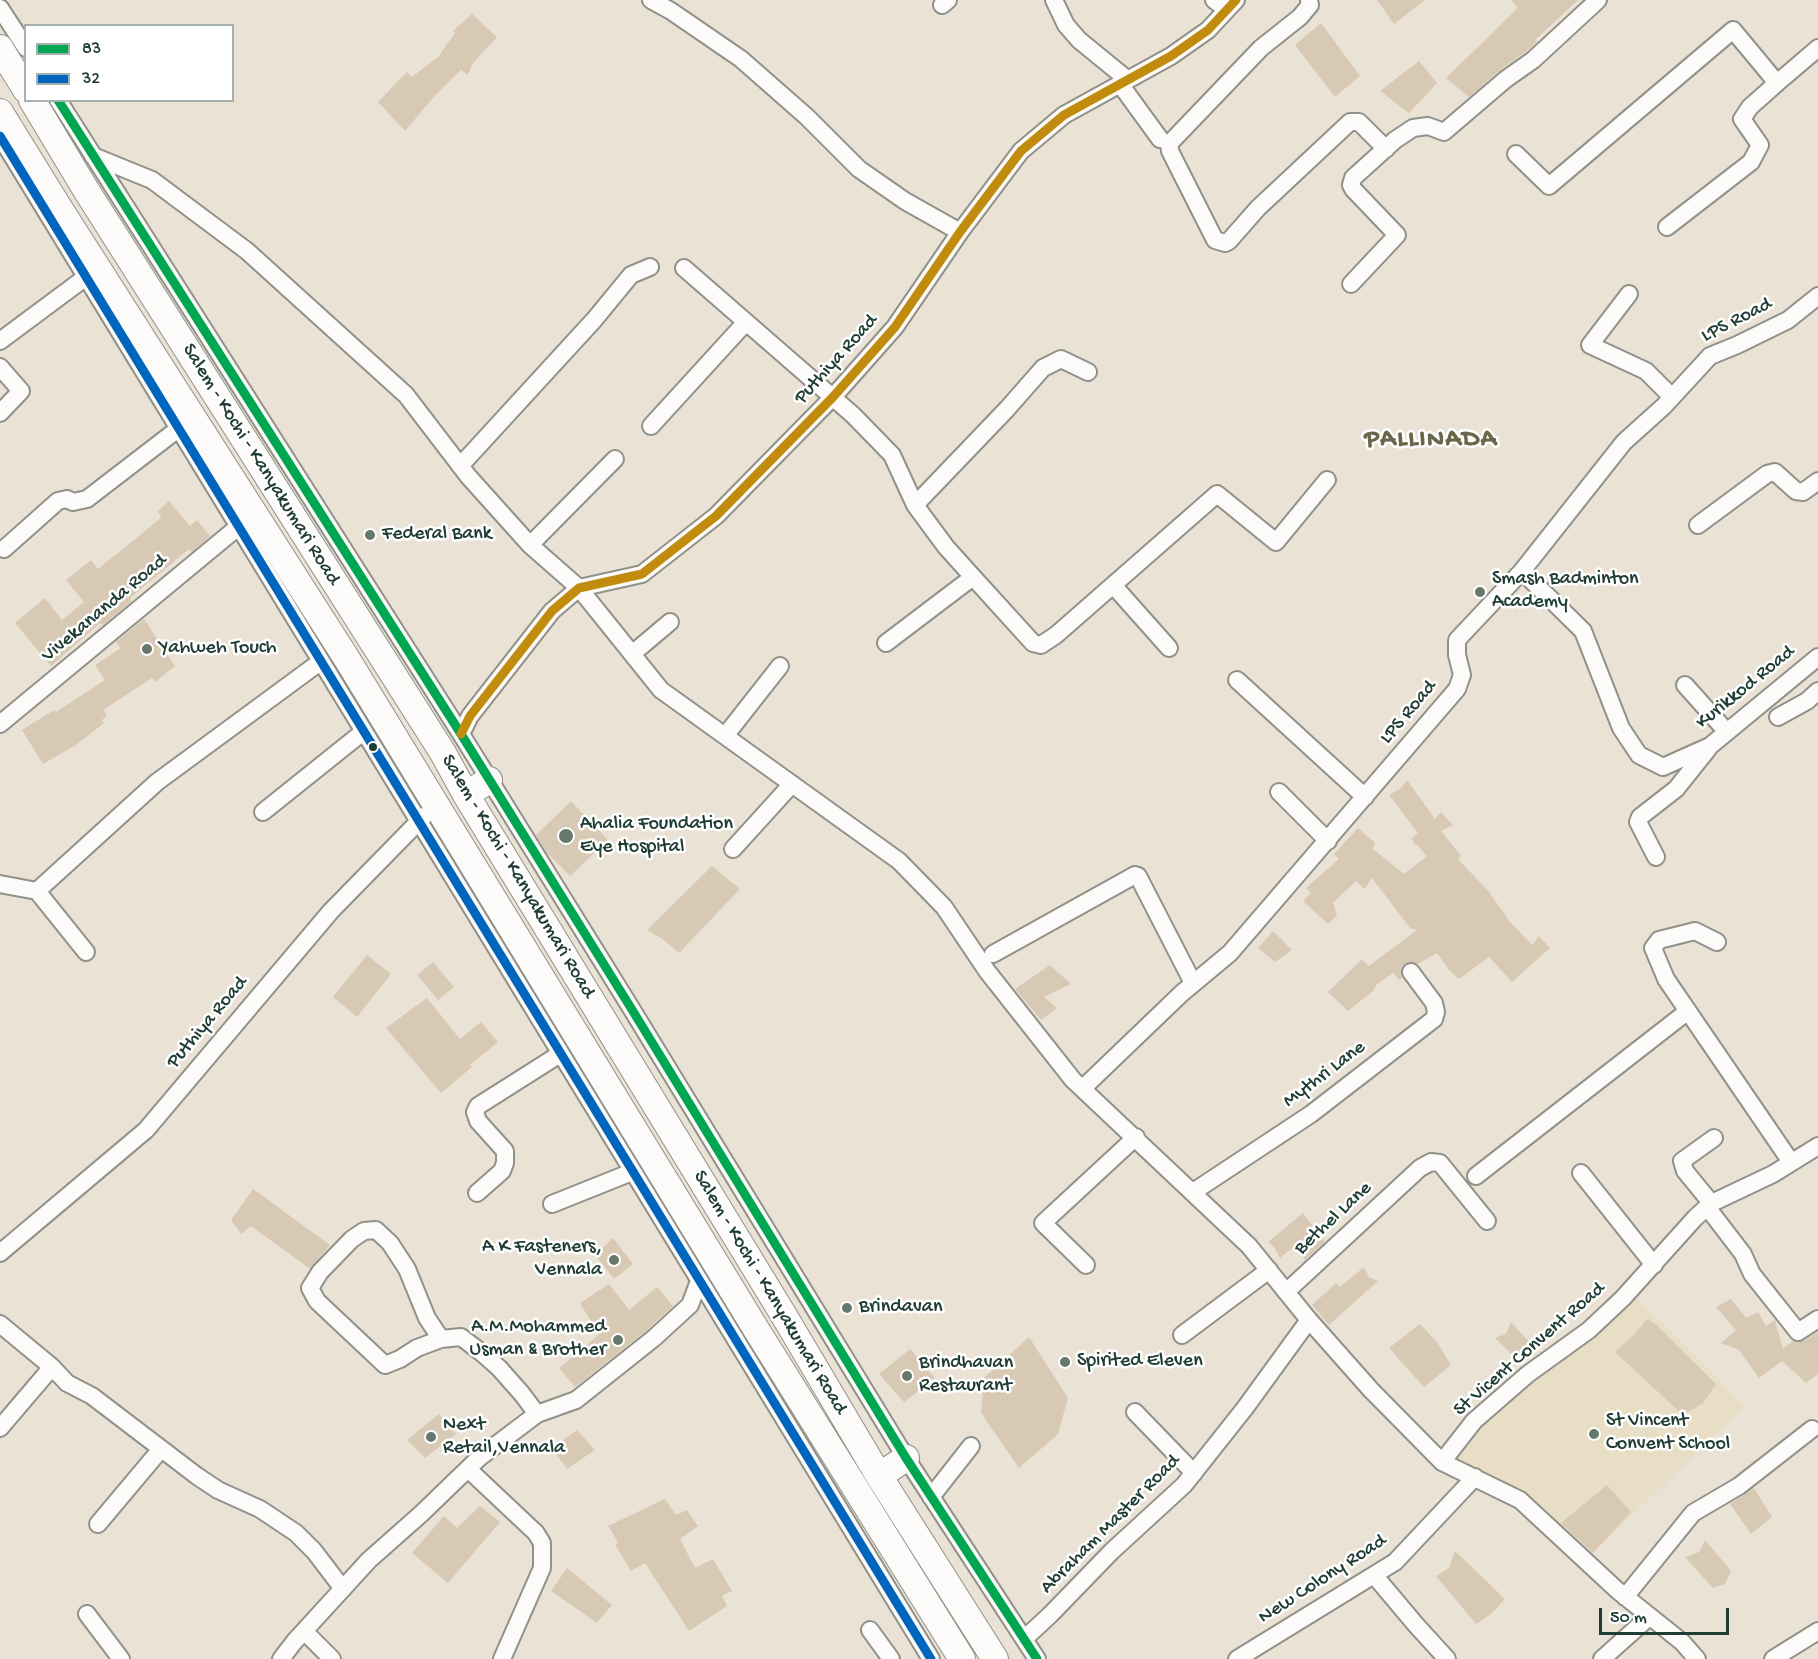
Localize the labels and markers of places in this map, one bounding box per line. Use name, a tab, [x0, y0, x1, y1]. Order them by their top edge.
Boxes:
place label: Federal Bank	[382, 523, 492, 547]
marker: Federal Bank	[363, 528, 377, 542]
place label: Smash Badminton Academy	[1492, 568, 1639, 615]
marker: Smash Badminton Academy	[1473, 585, 1487, 599]
place label: Yahweh Touch	[159, 637, 276, 661]
marker: Yahweh Touch	[140, 642, 154, 656]
unlabelled marker	[367, 741, 379, 753]
place label: Ahalia Foundation Eye Hospital	[580, 813, 733, 860]
marker: Ahalia Foundation Eye Hospital	[557, 827, 575, 845]
place label: A K Fasteners, Vennala	[482, 1236, 602, 1283]
marker: A K Fasteners, Vennala	[607, 1253, 621, 1267]
place label: Brindavan	[859, 1296, 942, 1320]
marker: Brindavan	[840, 1301, 854, 1315]
place label: A.M.Mohammed Usman & Brother	[470, 1316, 606, 1363]
marker: A.M.Mohammed Usman & Brother	[611, 1333, 625, 1347]
place label: Spirited Eleven	[1077, 1350, 1203, 1374]
place label: Brindhavan Restaurant	[919, 1352, 1013, 1399]
marker: Spirited Eleven	[1058, 1355, 1072, 1369]
marker: Brindhavan Restaurant	[900, 1369, 914, 1383]
place label: St Vincent Convent School	[1606, 1410, 1730, 1457]
place label: Next Retail,Vennala	[443, 1414, 565, 1461]
marker: St Vincent Convent School	[1587, 1427, 1601, 1441]
marker: Next Retail,Vennala	[424, 1430, 438, 1444]

